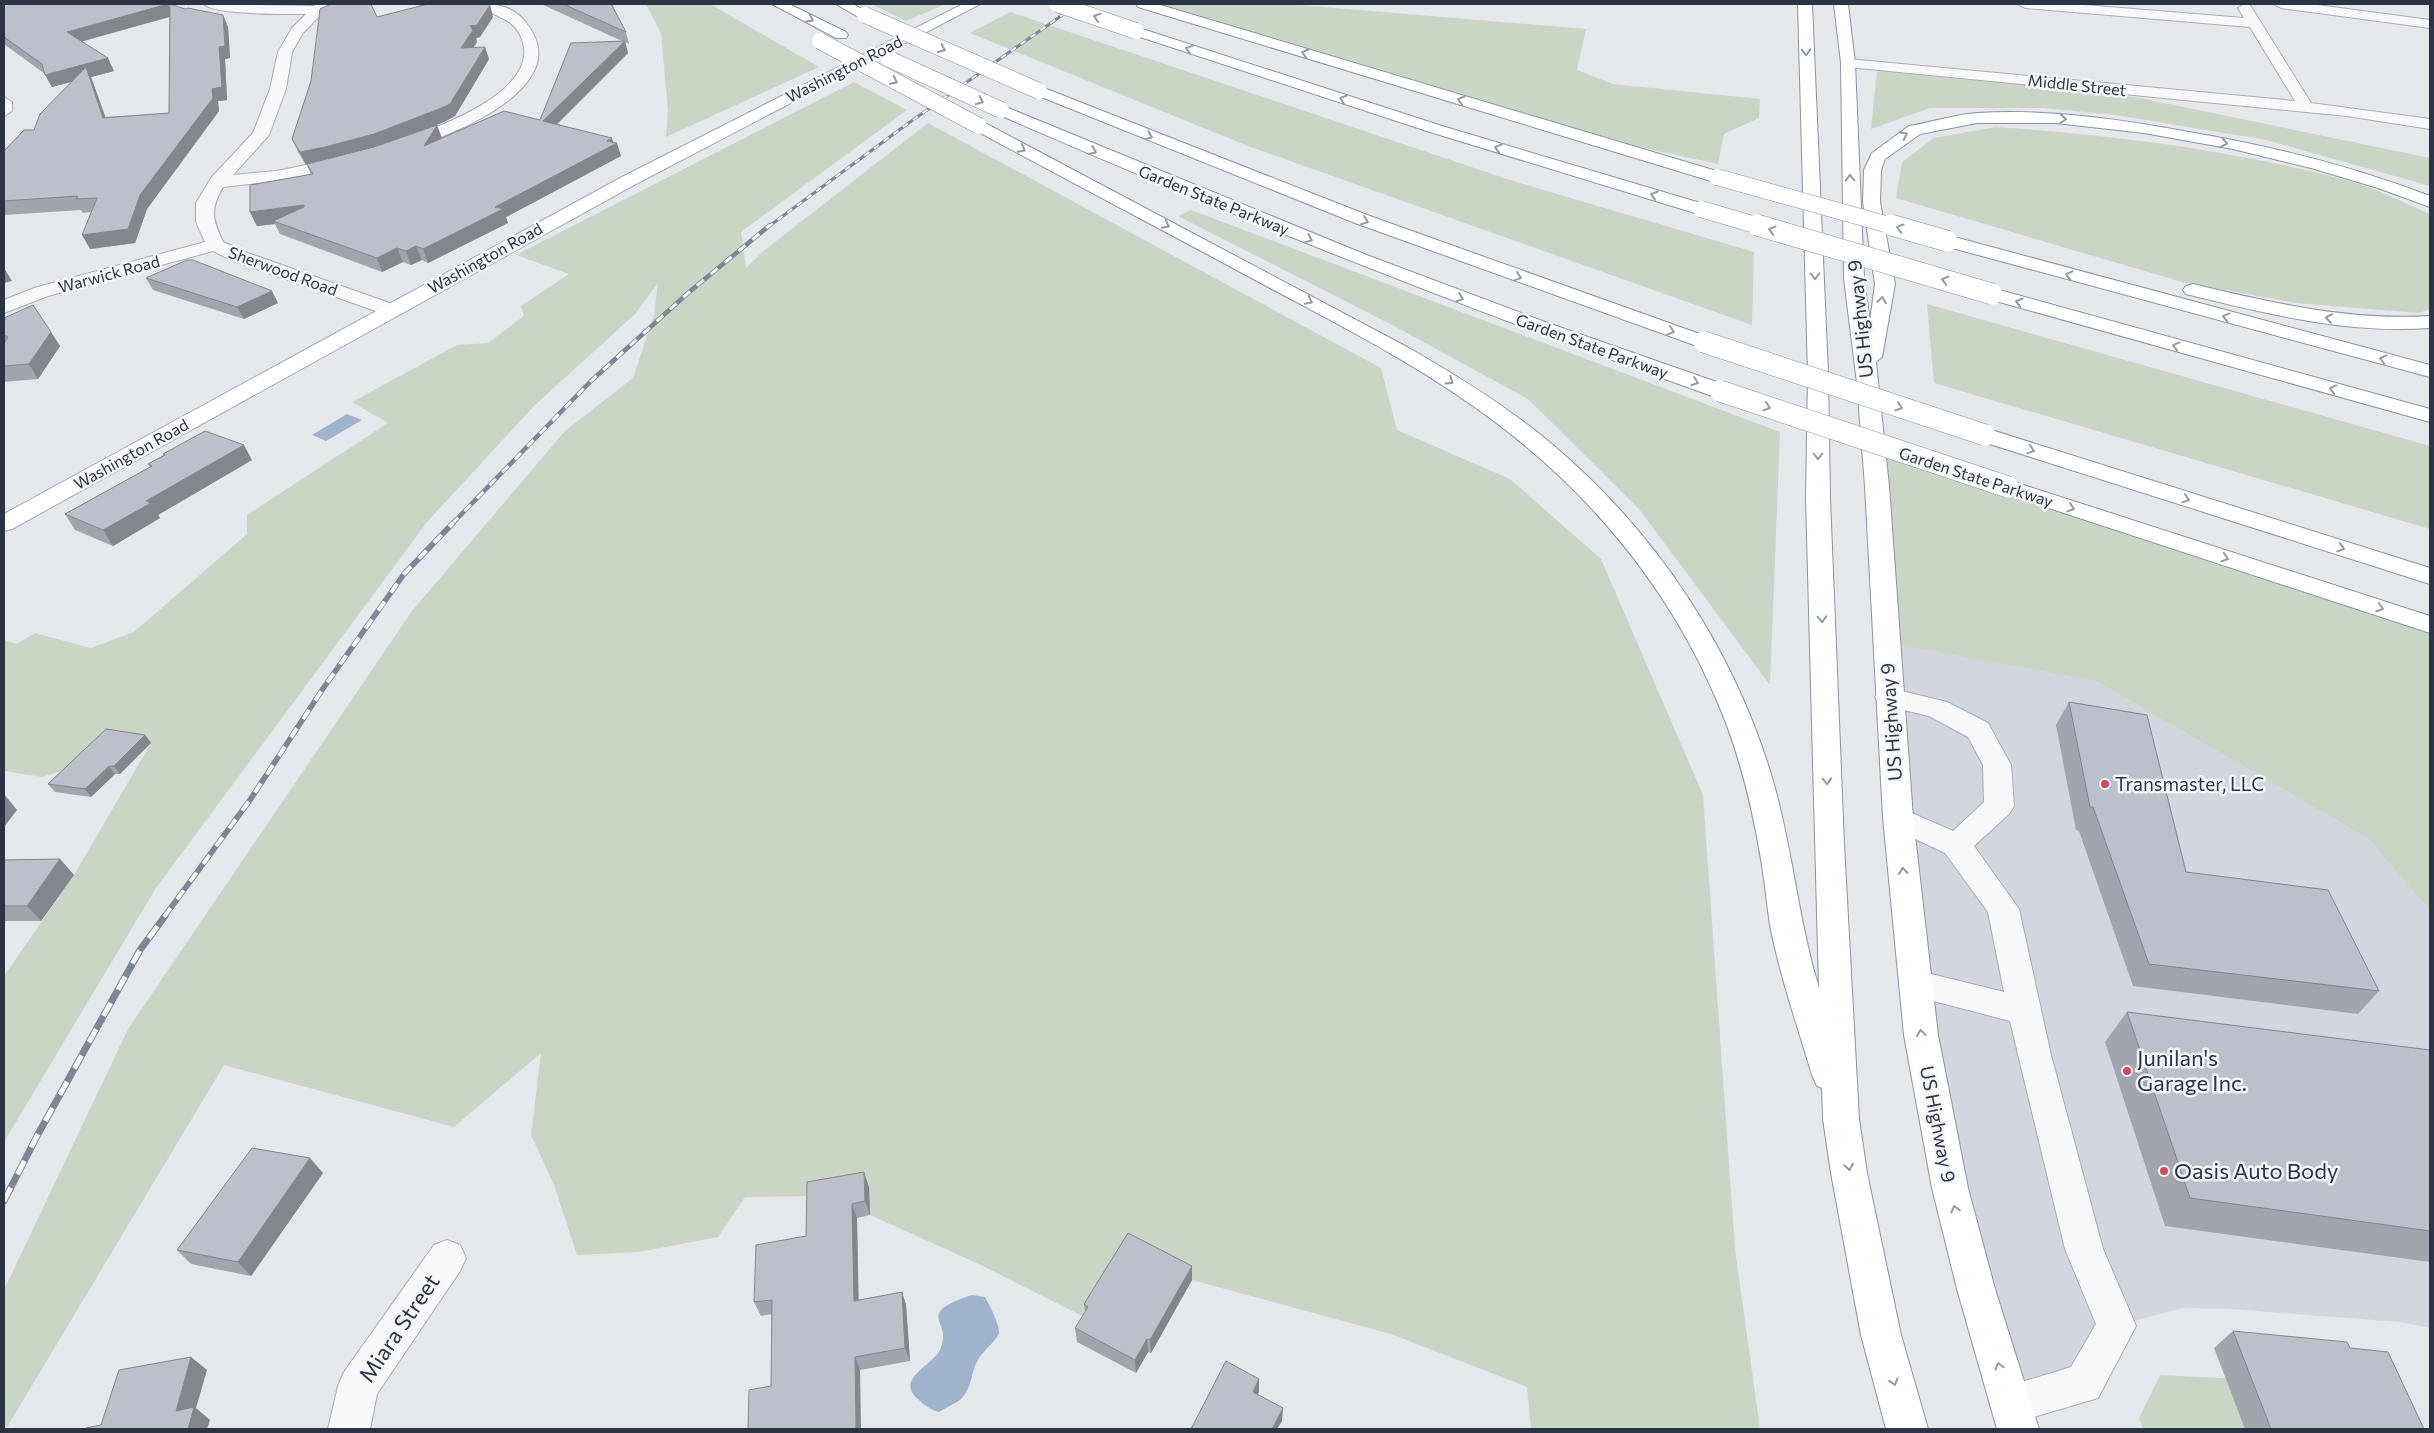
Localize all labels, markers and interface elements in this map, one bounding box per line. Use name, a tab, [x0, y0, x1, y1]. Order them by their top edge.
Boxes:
one-way arrow	[804, 13, 813, 23]
one-way arrow	[1093, 13, 1101, 23]
street label: Washington Road	[783, 31, 905, 106]
one-way arrow	[937, 42, 946, 53]
one-way arrow	[1185, 44, 1194, 54]
one-way arrow	[1302, 49, 1310, 59]
one-way arrow	[1801, 49, 1812, 57]
street label: Middle Street	[2027, 70, 2128, 99]
one-way arrow	[888, 74, 897, 84]
one-way arrow	[975, 94, 984, 105]
one-way arrow	[1340, 95, 1348, 105]
one-way arrow	[1457, 95, 1466, 105]
one-way arrow	[2060, 114, 2068, 125]
one-way arrow	[1144, 130, 1153, 140]
one-way arrow	[1898, 131, 1907, 141]
one-way arrow	[2220, 137, 2229, 147]
one-way arrow	[1017, 143, 1026, 153]
one-way arrow	[1495, 143, 1503, 153]
one-way arrow	[1089, 145, 1097, 155]
street label: Garden State Parkway	[1136, 161, 1292, 238]
one-way arrow	[1844, 174, 1855, 182]
one-way arrow	[1650, 191, 1659, 201]
one-way arrow	[1361, 215, 1369, 225]
street label: Washington Road	[424, 218, 545, 297]
one-way arrow	[1160, 219, 1169, 229]
one-way arrow	[1897, 224, 1905, 234]
one-way arrow	[1769, 226, 1777, 236]
one-way arrow	[1304, 232, 1313, 243]
street label: Sherwood Road	[226, 242, 340, 299]
street label: Warwick Road	[56, 251, 162, 296]
street label: US Highway 9	[1842, 259, 1877, 379]
one-way arrow	[2065, 270, 2073, 281]
one-way arrow	[1513, 271, 1522, 281]
one-way arrow	[1809, 273, 1820, 281]
one-way arrow	[1941, 276, 1950, 286]
one-way arrow	[1455, 292, 1464, 302]
one-way arrow	[1304, 295, 1313, 305]
one-way arrow	[1877, 296, 1887, 305]
one-way arrow	[2015, 297, 2024, 308]
street label: Garden State Parkway	[1513, 309, 1671, 382]
one-way arrow	[2222, 313, 2230, 323]
one-way arrow	[2325, 313, 2334, 323]
one-way arrow	[1666, 325, 1675, 335]
one-way arrow	[2172, 341, 2180, 351]
one-way arrow	[2379, 354, 2388, 365]
one-way arrow	[1445, 375, 1454, 385]
one-way arrow	[1691, 376, 1699, 386]
one-way arrow	[2328, 384, 2337, 395]
one-way arrow	[1762, 401, 1770, 411]
one-way arrow	[1895, 401, 1903, 411]
street label: Washington Road	[70, 414, 191, 493]
street label: Garden State Parkway	[1897, 443, 2056, 510]
one-way arrow	[2026, 444, 2035, 454]
one-way arrow	[1813, 453, 1823, 461]
one-way arrow	[2181, 493, 2190, 503]
one-way arrow	[2066, 502, 2074, 512]
one-way arrow	[2336, 542, 2345, 552]
one-way arrow	[2220, 553, 2229, 563]
one-way arrow	[2375, 603, 2383, 613]
one-way arrow	[1817, 615, 1827, 623]
street label: US Highway 9	[1875, 662, 1906, 782]
place label: Transmaster, LLC	[2115, 772, 2264, 795]
one-way arrow	[1822, 777, 1833, 785]
marker: Transmaster, LLC	[2099, 778, 2111, 790]
one-way arrow	[1898, 867, 1909, 875]
one-way arrow	[1916, 1028, 1926, 1037]
place label: Junilan's Garage Inc.	[2137, 1044, 2247, 1096]
street label: US Highway 9	[1916, 1064, 1961, 1184]
marker: Junilan's Garage Inc.	[2121, 1065, 2133, 1077]
place label: Oasis Auto Body	[2174, 1157, 2338, 1184]
one-way arrow	[1843, 1163, 1853, 1172]
marker: Oasis Auto Body	[2158, 1165, 2170, 1177]
one-way arrow	[1950, 1205, 1961, 1214]
street label: Miara Street	[353, 1268, 445, 1387]
one-way arrow	[1994, 1362, 2004, 1371]
one-way arrow	[1888, 1378, 1898, 1386]

